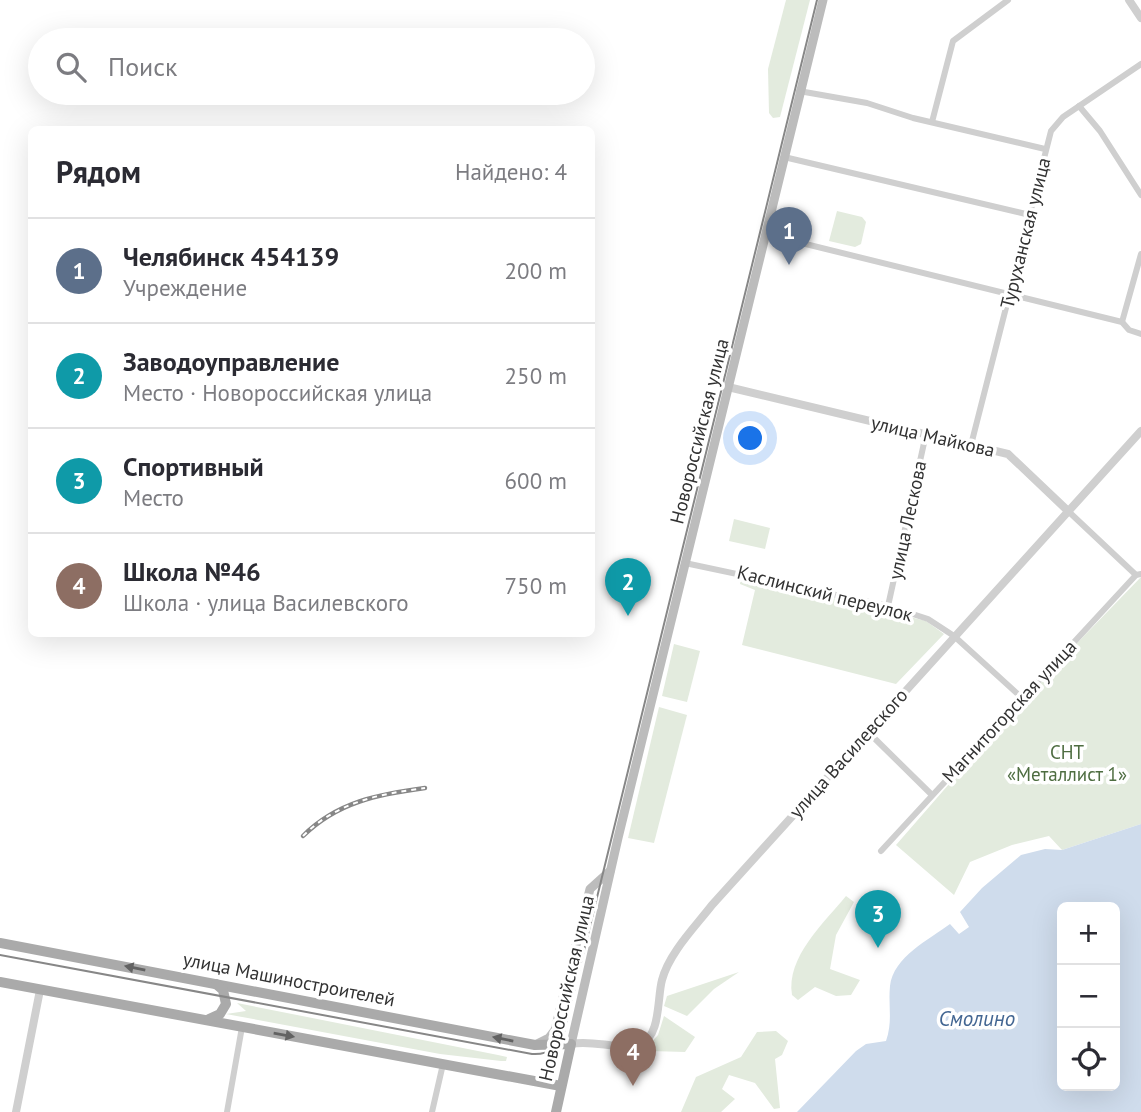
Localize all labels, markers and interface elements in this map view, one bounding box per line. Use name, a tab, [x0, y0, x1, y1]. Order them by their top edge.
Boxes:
search box	[28, 28, 595, 105]
icon: search	[52, 48, 90, 86]
text: Поиск	[108, 50, 177, 83]
text: Рядом	[56, 152, 141, 191]
street label: Туруханская улица	[995, 155, 1055, 311]
text: Найдено: 4	[455, 157, 567, 186]
pin: 1	[766, 207, 812, 265]
text: Челябинск 454139	[123, 240, 339, 273]
text: 1	[72, 256, 86, 285]
text: 200 m	[505, 256, 567, 285]
text: Учреждение	[123, 273, 247, 302]
street label: Новороссийская улица	[664, 336, 734, 526]
text: Заводоуправление	[123, 345, 339, 378]
text: 2	[72, 361, 86, 390]
text: 250 m	[505, 361, 567, 390]
text: Место · Новороссийская улица	[123, 378, 432, 407]
street label: улица Майкова	[869, 410, 997, 462]
your location	[733, 421, 767, 455]
text: Спортивный	[123, 450, 264, 483]
street label: улица Лескова	[883, 458, 931, 582]
text: 3	[72, 466, 86, 495]
text: 600 m	[505, 466, 567, 495]
text: Место	[123, 483, 184, 512]
text: Школа №46	[123, 555, 261, 588]
pin: 2	[605, 558, 651, 616]
street label: Каслинский переулок	[735, 560, 915, 626]
text: 4	[72, 571, 86, 600]
text: 750 m	[505, 571, 567, 600]
text: Школа · улица Василевского	[123, 588, 409, 617]
street label: Магнитогорская улица	[937, 635, 1081, 787]
street label: улица Василевского	[784, 683, 912, 823]
park label: СНТ «Металлист 1»	[1007, 740, 1127, 786]
pin: 3	[855, 890, 901, 948]
street label: Новороссийская улица	[533, 893, 599, 1083]
map controls	[1057, 902, 1120, 1091]
button: +	[1057, 902, 1120, 965]
street label: улица Машиностроителей	[181, 947, 397, 1011]
one-way arrow	[124, 963, 146, 974]
button: −	[1057, 965, 1120, 1028]
water label: Смолино	[939, 1005, 1015, 1032]
pin: 4	[610, 1028, 656, 1086]
button: locate	[1057, 1028, 1120, 1091]
one-way arrow	[273, 1029, 295, 1040]
one-way arrow	[492, 1033, 514, 1044]

